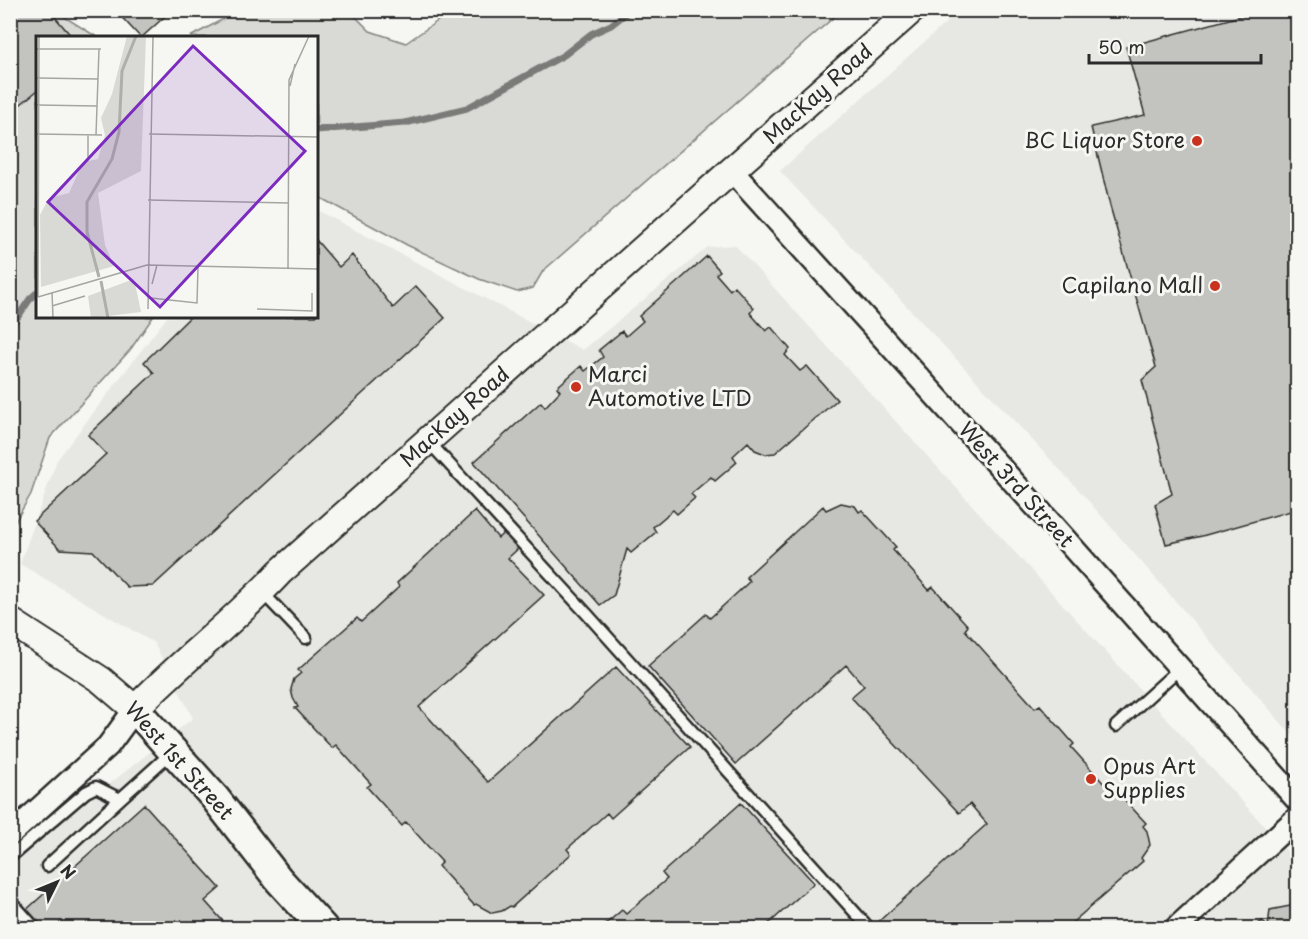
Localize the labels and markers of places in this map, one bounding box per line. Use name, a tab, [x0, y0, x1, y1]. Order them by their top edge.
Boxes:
place label: BC Liquor Store	[1024, 123, 1185, 155]
marker: BC Liquor Store	[1190, 134, 1204, 148]
place label: Capilano Mall	[1062, 268, 1203, 300]
marker: Capilano Mall	[1208, 279, 1222, 293]
place label: Marci Automotive LTD	[588, 357, 752, 413]
marker: Marci Automotive LTD	[569, 380, 583, 394]
place label: Opus Art Supplies	[1103, 749, 1196, 805]
marker: Opus Art Supplies	[1084, 772, 1098, 786]

